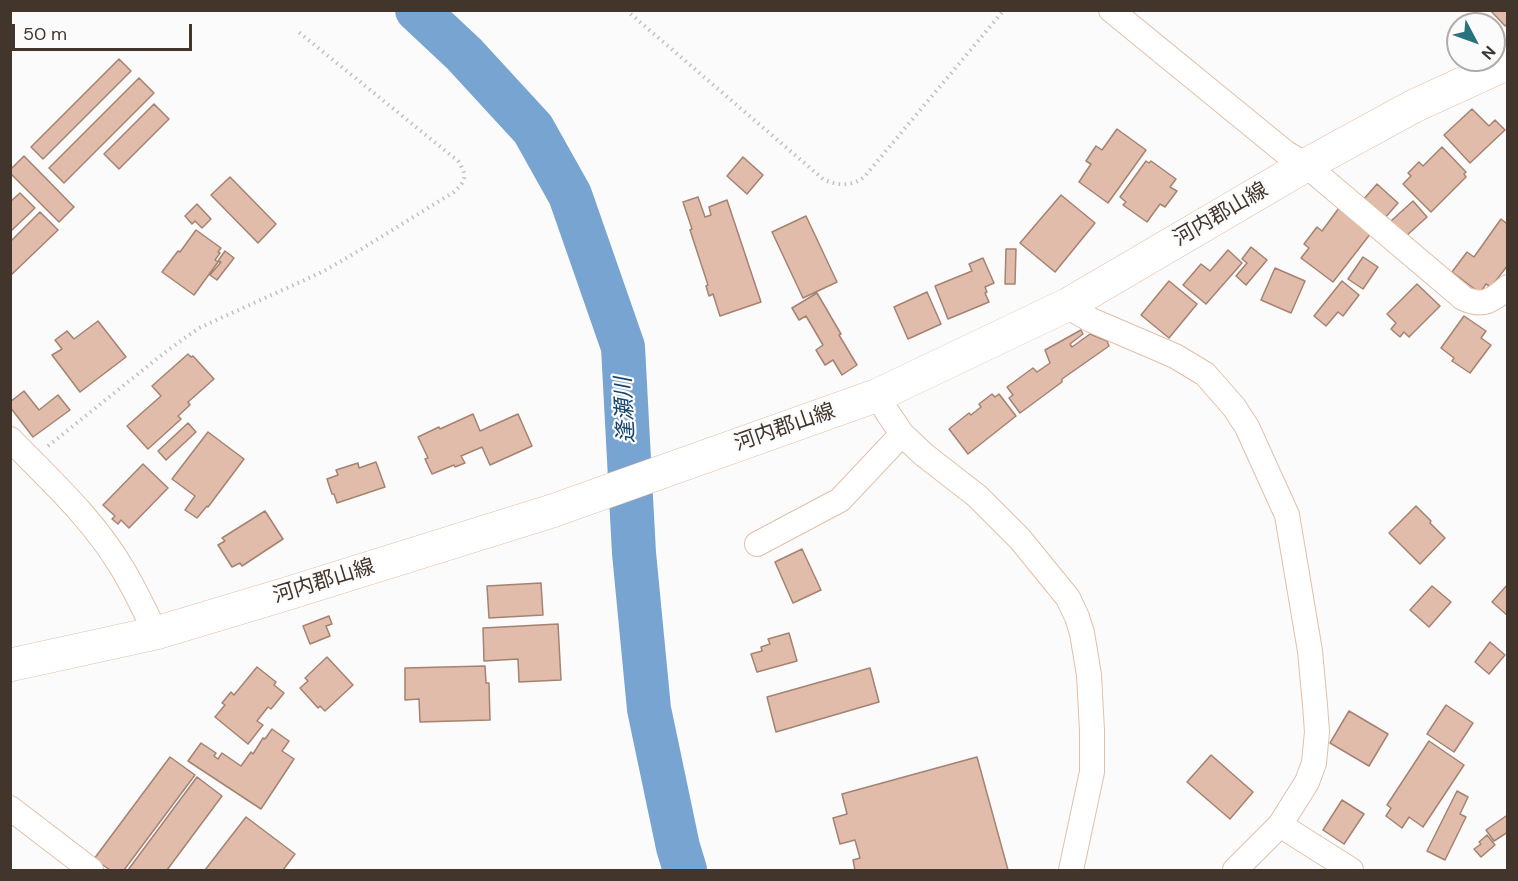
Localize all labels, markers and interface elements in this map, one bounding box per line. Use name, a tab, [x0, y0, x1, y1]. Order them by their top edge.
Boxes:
scale bar	[15, 12, 195, 50]
north arrow	[1446, 12, 1506, 72]
text: 50 m	[23, 22, 67, 46]
text: N	[1477, 42, 1500, 64]
street label: 河内郡山線	[1169, 178, 1273, 252]
water label: 逢瀬川	[611, 376, 641, 444]
street label: 河内郡山線	[731, 399, 839, 457]
street label: 河内郡山線	[270, 555, 378, 609]

